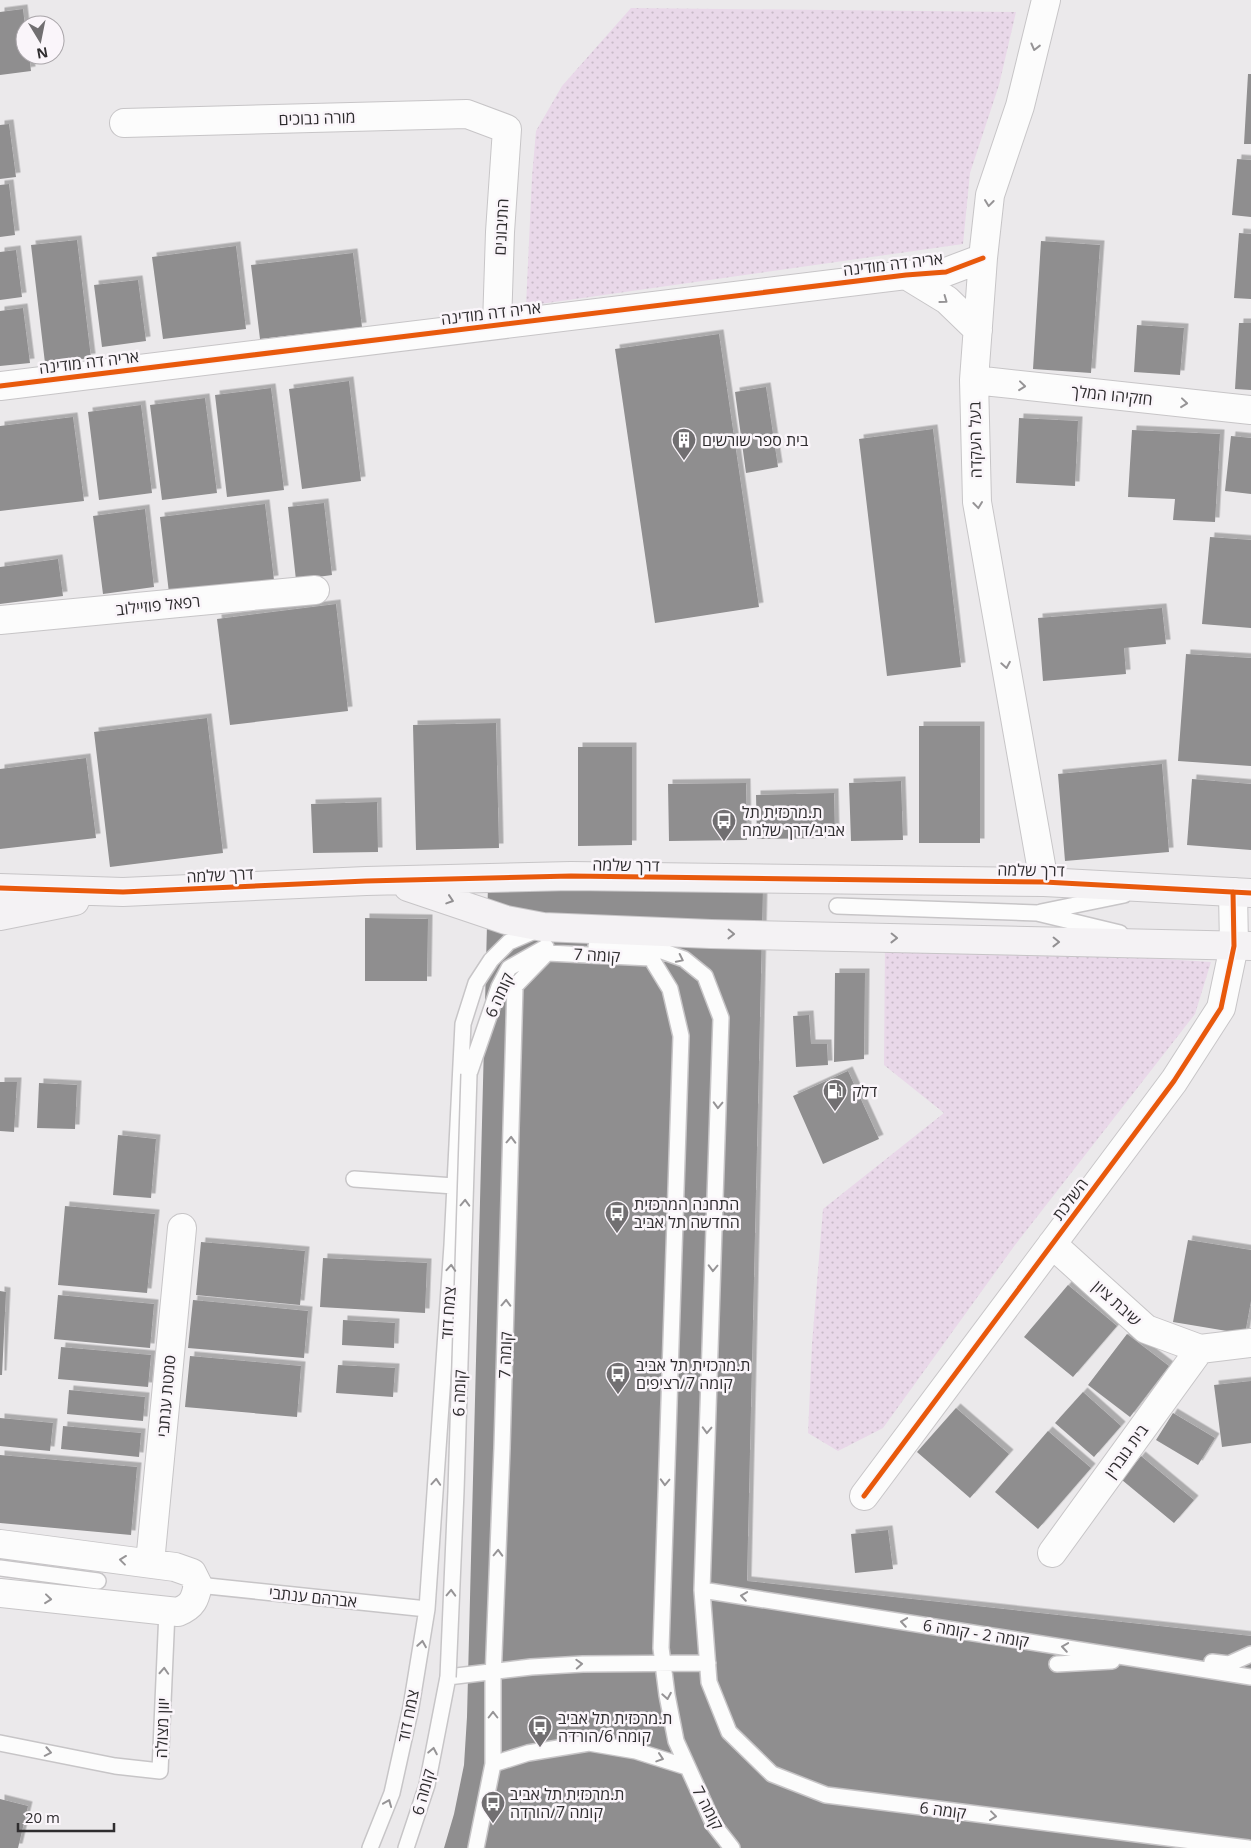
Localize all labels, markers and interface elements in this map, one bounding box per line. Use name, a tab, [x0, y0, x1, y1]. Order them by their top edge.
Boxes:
north arrow	[15, 15, 65, 65]
text: N	[35, 43, 50, 64]
one-way arrow	[1030, 43, 1040, 51]
street label: מורה נבוכים	[278, 106, 356, 130]
street label: התיבונים	[489, 198, 513, 256]
one-way arrow	[984, 199, 995, 207]
street label: אריה דה מודינה	[842, 247, 944, 281]
one-way arrow	[938, 294, 948, 303]
street label: אריה דה מודינה	[440, 296, 542, 330]
street label: אריה דה מודינה	[38, 345, 140, 379]
one-way arrow	[1019, 380, 1027, 391]
street label: חזקיהו המלך	[1070, 380, 1154, 410]
one-way arrow	[1180, 397, 1188, 408]
street label: בעל העקדה	[963, 401, 987, 479]
building icon: בית ספר שורשים	[671, 427, 697, 461]
place label: בית ספר שורשים	[702, 429, 809, 451]
one-way arrow	[972, 501, 983, 509]
street label: רפאל פוזיילוב	[115, 590, 201, 620]
one-way arrow	[1000, 660, 1010, 669]
place label: ת.מרכזית תל אביב/דרך שלמה	[742, 801, 845, 841]
bus stop icon: ת.מרכזית תל אביב/דרך שלמה	[711, 808, 737, 842]
street label: דרך שלמה	[592, 853, 660, 877]
street label: דרך שלמה	[997, 858, 1065, 882]
street label: דרך שלמה	[186, 862, 254, 888]
one-way arrow	[446, 895, 454, 905]
one-way arrow	[727, 929, 735, 940]
one-way arrow	[890, 933, 898, 943]
one-way arrow	[1052, 937, 1060, 947]
street label: קומה 7	[573, 943, 621, 967]
one-way arrow	[675, 952, 684, 962]
street label: קומה 6	[479, 969, 519, 1021]
fuel station icon: דלק	[822, 1078, 848, 1112]
place label: דלק	[852, 1080, 877, 1102]
one-way arrow	[713, 1102, 723, 1110]
one-way arrow	[506, 1136, 516, 1144]
street label: השלכת	[1047, 1174, 1093, 1224]
place label: התחנה המרכזית החדשה תל אביב	[634, 1193, 740, 1233]
one-way arrow	[460, 1199, 470, 1207]
bus stop icon: התחנה המרכזית החדשה תל אביב	[604, 1200, 630, 1234]
one-way arrow	[445, 1263, 456, 1271]
one-way arrow	[707, 1264, 718, 1272]
street label: שיבת ציון	[1088, 1275, 1146, 1331]
street label: צמח דוד	[435, 1286, 461, 1340]
one-way arrow	[501, 1298, 511, 1306]
street label: קומה 7	[493, 1331, 517, 1379]
street label: סמטת ענתבי	[151, 1354, 181, 1438]
place label: ת.מרכזית תל אביב קומה 7/רציפים	[636, 1354, 750, 1394]
bus stop icon: ת.מרכזית תל אביב קומה 7/רציפים	[605, 1361, 631, 1395]
street label: קומה 6	[447, 1369, 471, 1417]
street label: בית גוברין	[1099, 1419, 1153, 1482]
one-way arrow	[702, 1426, 712, 1434]
one-way arrow	[430, 1478, 441, 1486]
one-way arrow	[660, 1478, 671, 1486]
one-way arrow	[493, 1548, 503, 1556]
one-way arrow	[118, 1555, 127, 1565]
street label: אברהם ענתבי	[268, 1581, 358, 1613]
one-way arrow	[445, 1589, 456, 1597]
one-way arrow	[739, 1592, 748, 1602]
one-way arrow	[45, 1593, 53, 1604]
street label: קומה 2 - קומה 6	[921, 1614, 1031, 1652]
one-way arrow	[900, 1617, 908, 1627]
one-way arrow	[416, 1640, 426, 1648]
one-way arrow	[1060, 1642, 1068, 1653]
one-way arrow	[575, 1659, 583, 1670]
one-way arrow	[159, 1666, 170, 1674]
street label: צמח דוד	[392, 1688, 424, 1744]
one-way arrow	[662, 1692, 672, 1701]
street label: יוון מצולה	[150, 1697, 174, 1759]
place label: ת.מרכזית תל אביב קומה 6/הורדה	[558, 1707, 672, 1747]
one-way arrow	[488, 1711, 498, 1718]
bus stop icon: ת.מרכזית תל אביב קומה 6/הורדה	[527, 1714, 553, 1748]
one-way arrow	[428, 1746, 438, 1755]
one-way arrow	[43, 1747, 52, 1757]
one-way arrow	[655, 1753, 664, 1763]
street label: קומה 6	[406, 1766, 440, 1817]
street label: קומה 7	[687, 1782, 729, 1834]
place label: ת.מרכזית תל אביב קומה 7/הורדה	[510, 1783, 624, 1823]
bus stop icon: ת.מרכזית תל אביב קומה 7/הורדה	[480, 1790, 506, 1824]
street label: קומה 6	[918, 1796, 968, 1824]
one-way arrow	[382, 1799, 392, 1808]
scale bar	[18, 1800, 114, 1832]
text: 20 m	[25, 1807, 60, 1827]
one-way arrow	[990, 1810, 998, 1821]

